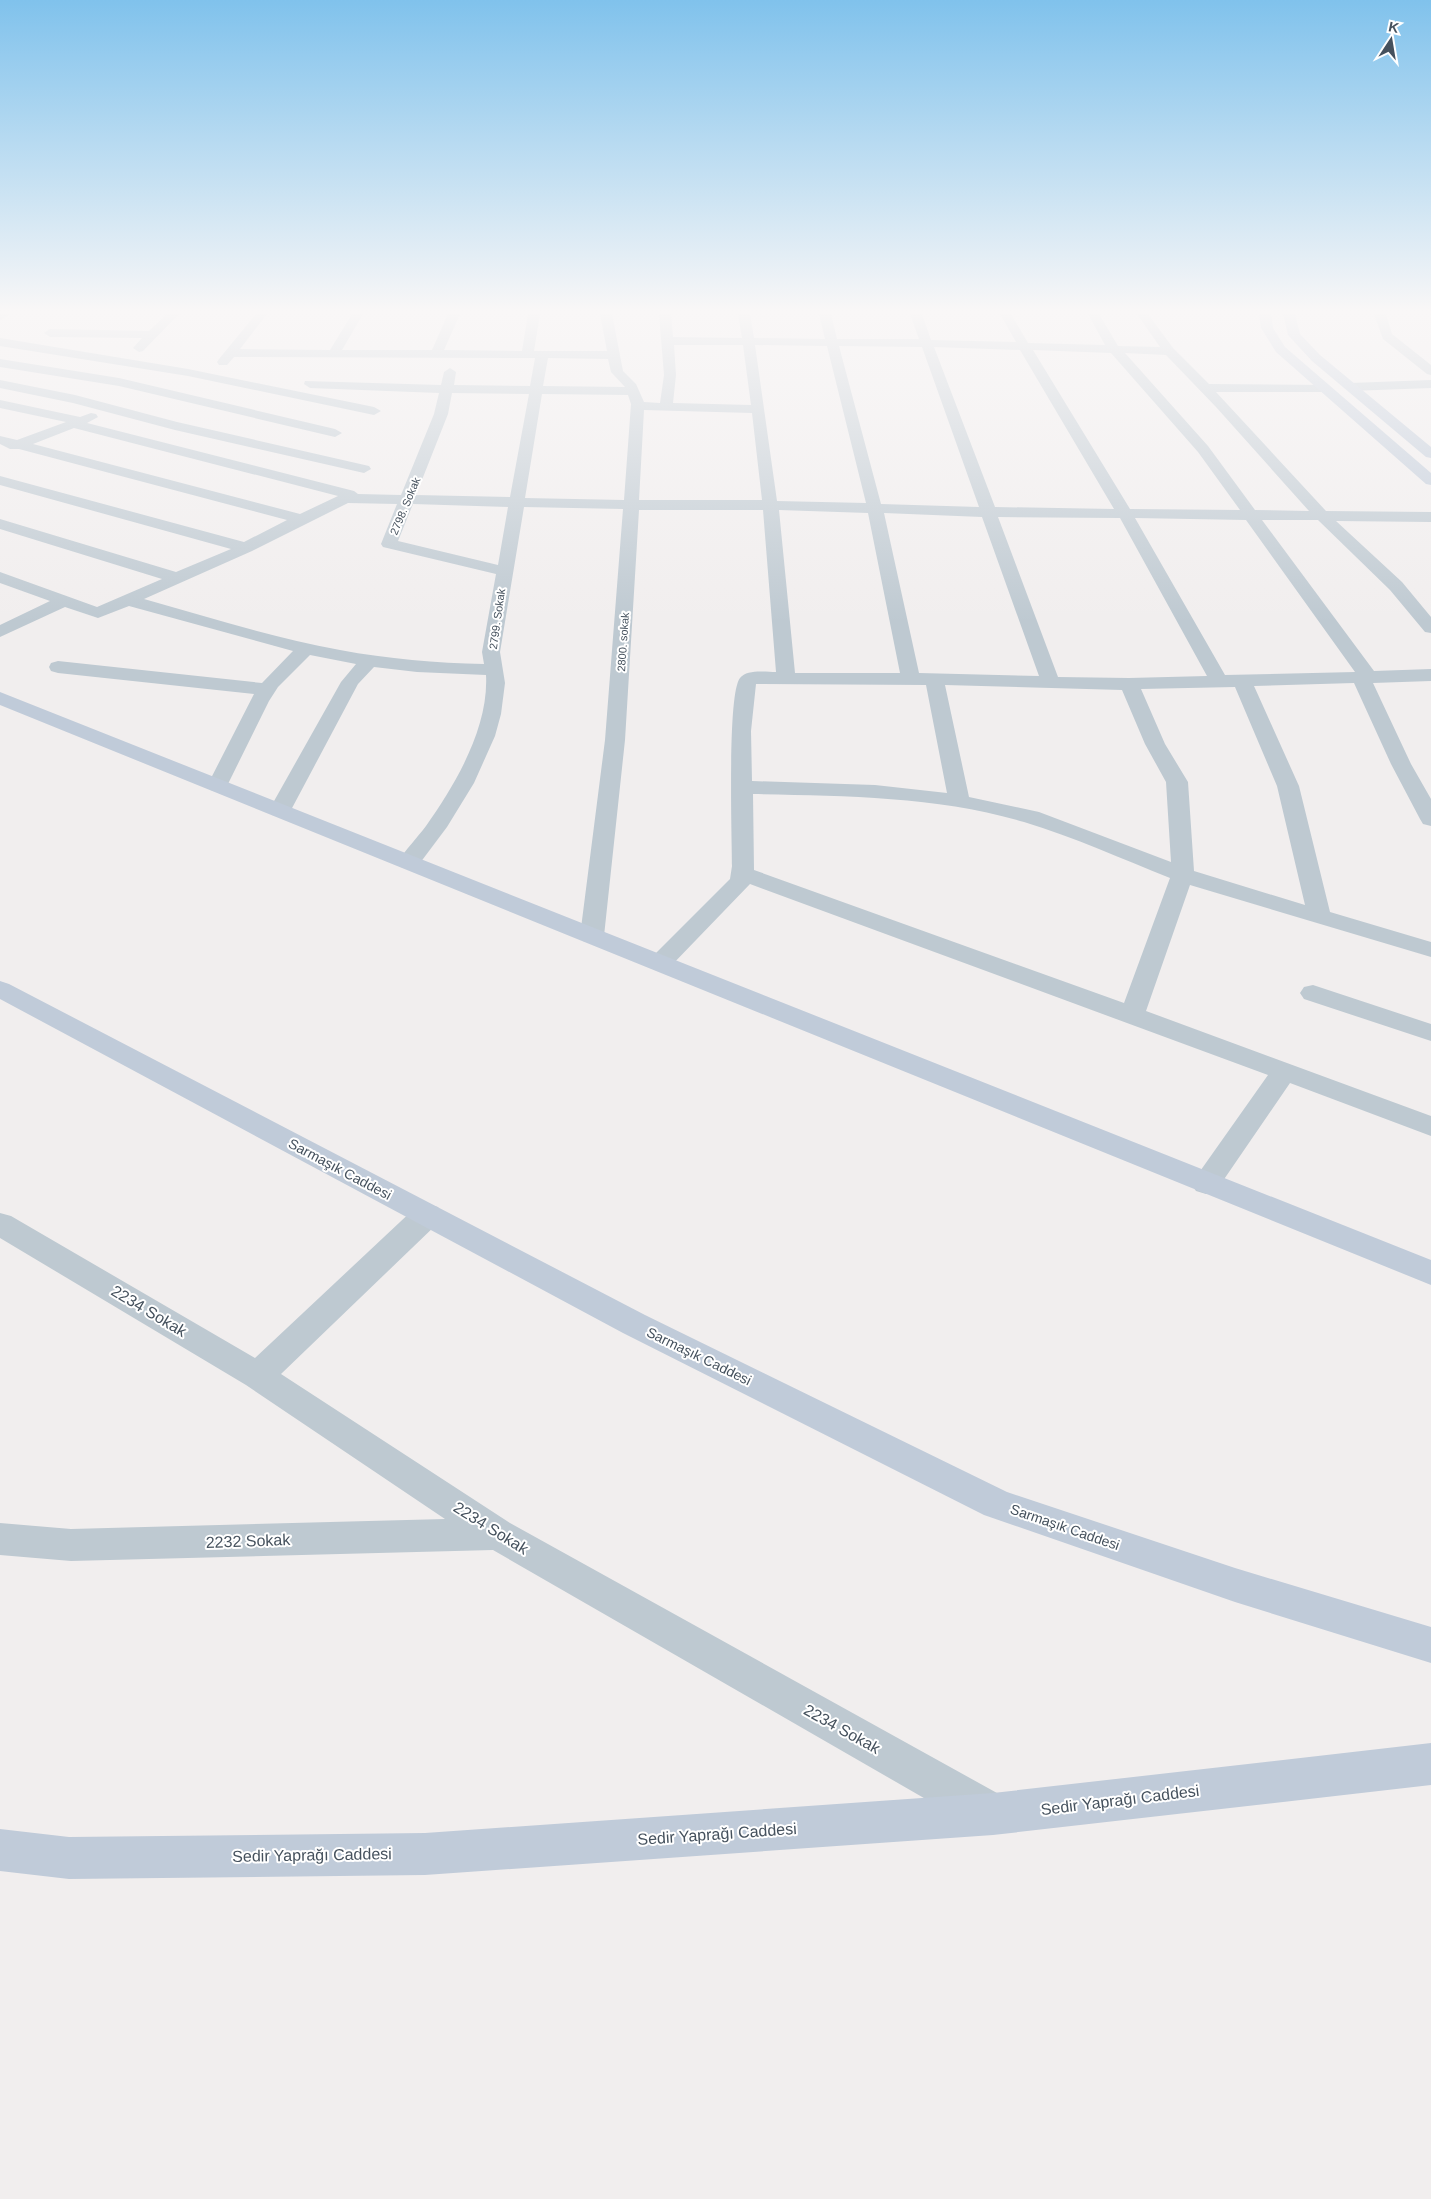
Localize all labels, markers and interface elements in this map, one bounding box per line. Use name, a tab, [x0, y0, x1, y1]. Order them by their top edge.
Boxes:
north arrow	[1366, 15, 1416, 65]
text: K	[1387, 18, 1400, 36]
street label: 2798. Sokak	[388, 475, 423, 536]
street label: 2799. Sokak	[487, 587, 507, 650]
street label: 2800. sokak	[615, 612, 631, 672]
street label: Sarmaşık Caddesi	[286, 1135, 394, 1203]
street label: 2234 Sokak	[108, 1282, 190, 1341]
street label: Sarmaşık Caddesi	[644, 1324, 754, 1388]
street label: 2234 Sokak	[451, 1498, 532, 1558]
street label: Sarmaşık Caddesi	[1008, 1501, 1122, 1553]
street label: 2232 Sokak	[205, 1531, 292, 1551]
street label: 2234 Sokak	[801, 1701, 884, 1757]
street label: Sedir Yaprağı Caddesi	[1040, 1782, 1200, 1818]
street label: Sedir Yaprağı Caddesi	[637, 1820, 797, 1848]
street label: Sedir Yaprağı Caddesi	[232, 1845, 392, 1865]

